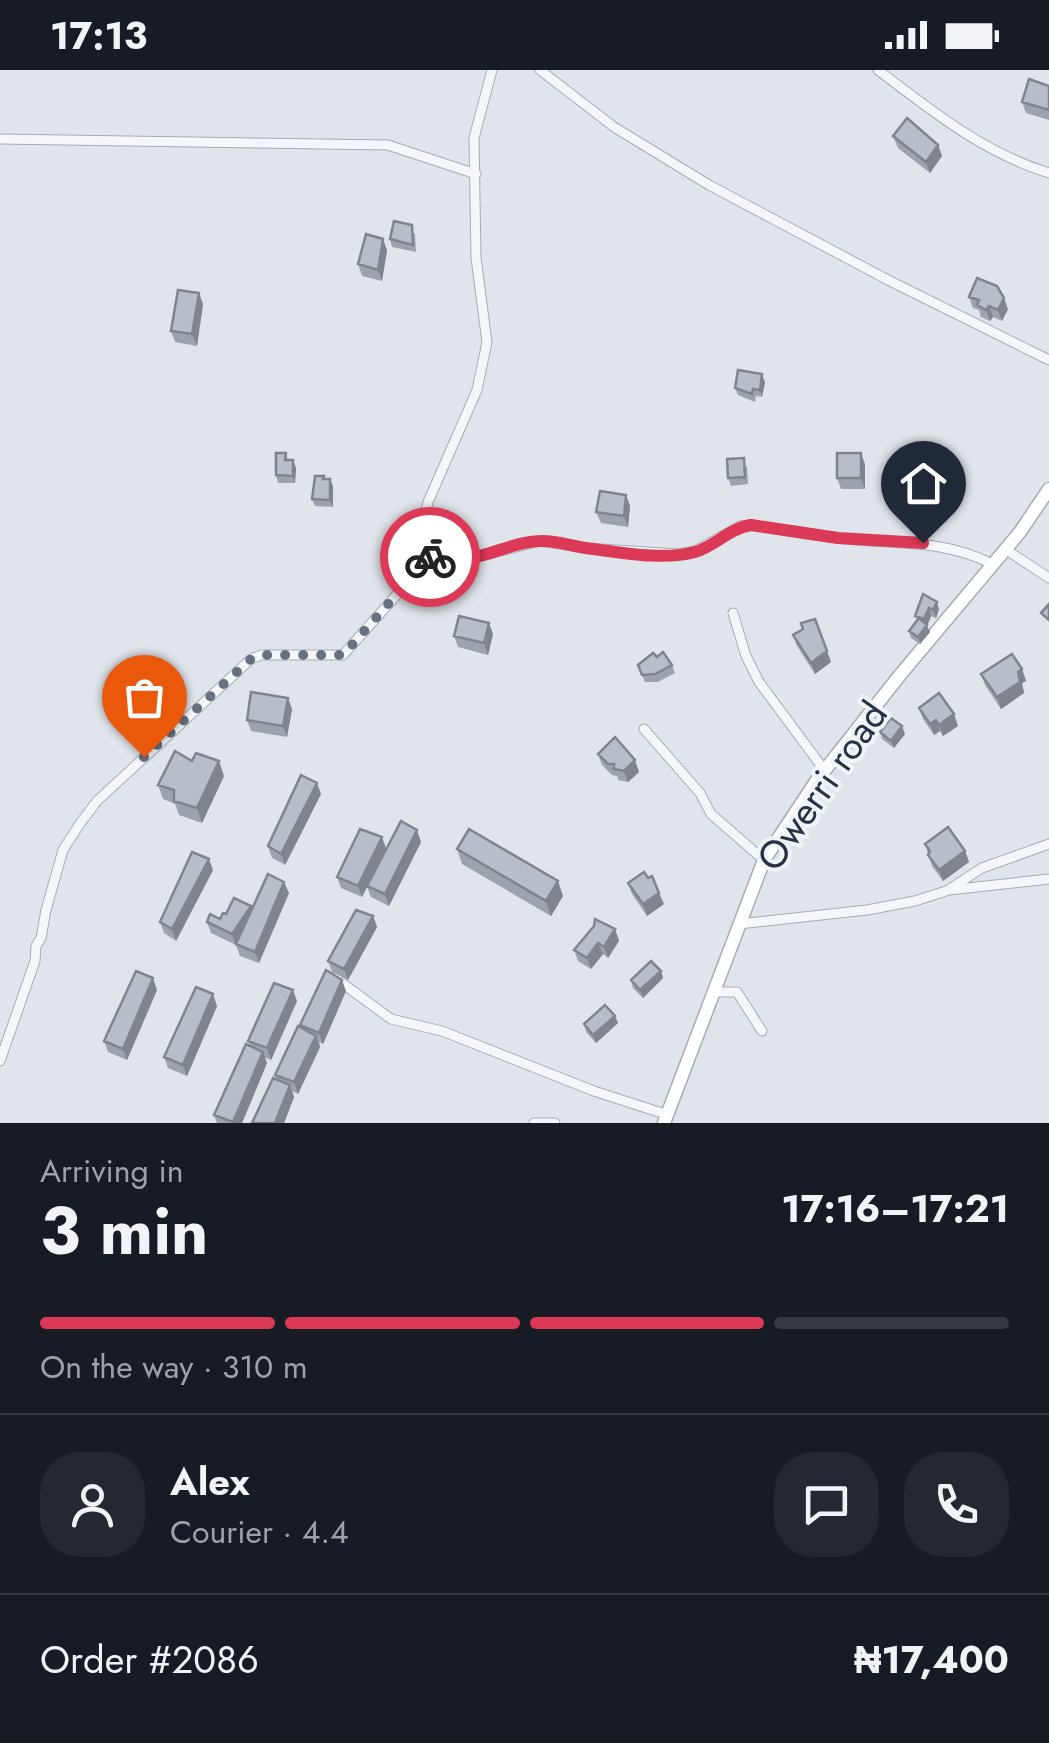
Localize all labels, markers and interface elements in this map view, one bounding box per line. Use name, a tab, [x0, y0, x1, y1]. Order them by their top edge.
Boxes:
text: 17:13	[50, 8, 147, 63]
pin	[881, 441, 966, 544]
icon: home	[896, 456, 951, 511]
courier	[380, 507, 480, 607]
icon: bike	[403, 530, 458, 585]
pin	[102, 655, 187, 758]
icon: bag	[117, 670, 172, 725]
street label: Owerri road	[743, 690, 900, 882]
text: Arriving in	[40, 1148, 184, 1194]
text: 17:16–17:21	[781, 1181, 1009, 1236]
text: 3 min	[40, 1184, 208, 1278]
text: On the way · 310 m	[40, 1344, 308, 1390]
button: person	[40, 1452, 145, 1557]
button: chat	[774, 1452, 879, 1557]
button: phone	[904, 1452, 1009, 1557]
text: Alex	[170, 1454, 250, 1509]
text: Courier · 4.4	[170, 1509, 349, 1555]
text: Order #2086	[40, 1632, 259, 1687]
text: ₦17,400	[854, 1632, 1009, 1687]

